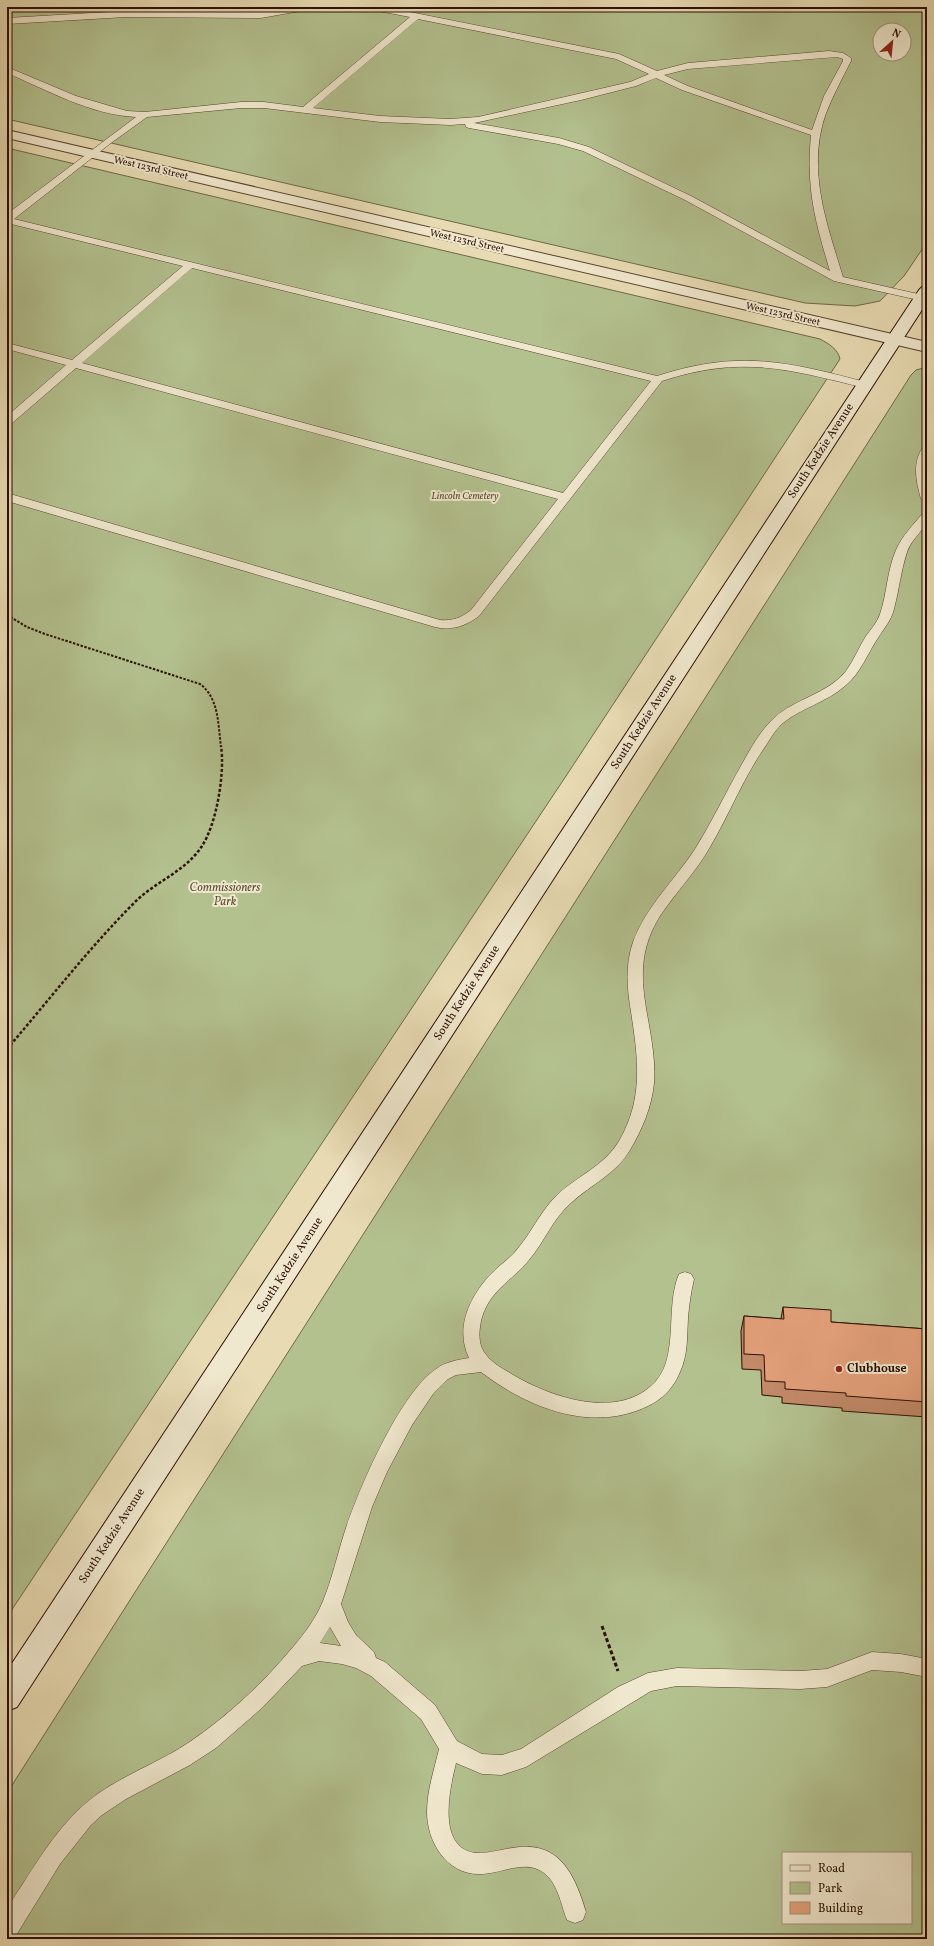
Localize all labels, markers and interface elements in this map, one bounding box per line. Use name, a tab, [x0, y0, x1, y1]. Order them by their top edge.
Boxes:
north arrow	[872, 22, 912, 62]
text: N	[889, 26, 903, 43]
street label: West 123rd Street	[112, 153, 190, 183]
street label: West 123rd Street	[428, 226, 506, 256]
street label: West 123rd Street	[744, 299, 822, 329]
street label: South Kedzie Avenue	[784, 400, 858, 502]
park label: Lincoln Cemetery	[431, 489, 499, 503]
street label: South Kedzie Avenue	[607, 671, 681, 773]
park label: Commissioners Park	[190, 880, 261, 910]
street label: South Kedzie Avenue	[430, 942, 504, 1044]
street label: South Kedzie Avenue	[253, 1214, 327, 1316]
place label: Clubhouse	[847, 1361, 907, 1377]
marker: Clubhouse	[834, 1364, 844, 1374]
street label: South Kedzie Avenue	[75, 1485, 149, 1587]
legend	[782, 1852, 912, 1924]
text: Road	[818, 1861, 845, 1877]
text: Park	[818, 1881, 843, 1897]
text: Building	[818, 1901, 863, 1917]

